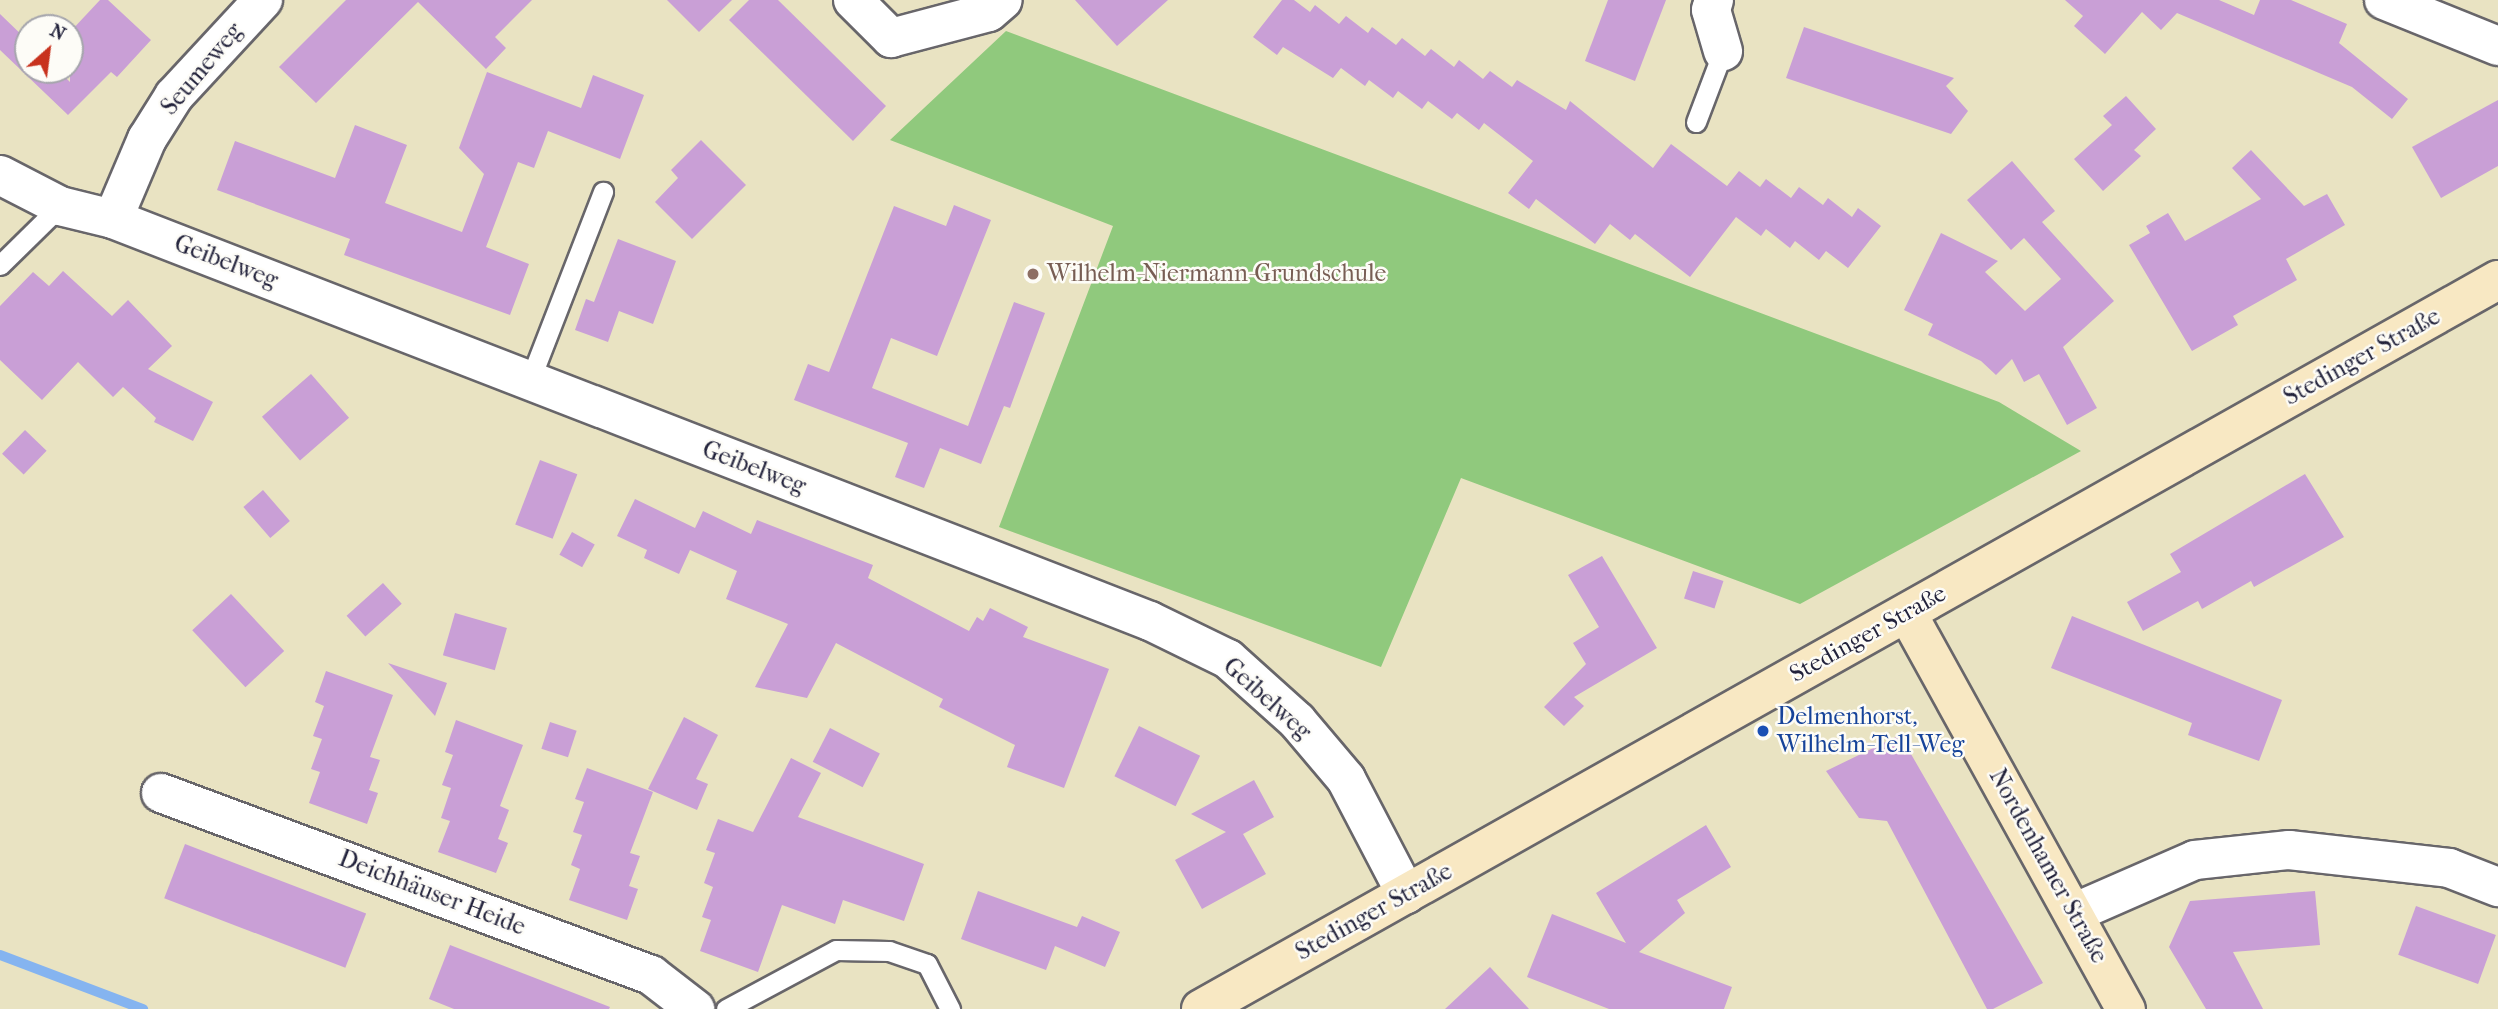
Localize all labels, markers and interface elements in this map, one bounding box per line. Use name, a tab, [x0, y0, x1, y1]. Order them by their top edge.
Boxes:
north arrow	[14, 14, 84, 84]
street label: Seumeweg	[155, 17, 249, 121]
text: N	[46, 19, 69, 45]
street label: Geibelweg	[170, 229, 282, 295]
place label: Wilhelm-Niermann-Grundschule	[1047, 260, 1386, 288]
marker: Wilhelm-Niermann-Grundschule	[1025, 266, 1041, 282]
street label: Stedinger Straße	[2279, 302, 2445, 412]
street label: Geibelweg	[698, 435, 810, 501]
street label: Stedinger Straße	[1785, 579, 1951, 689]
street label: Geibelweg	[1217, 652, 1317, 746]
place label: Delmenhorst, Wilhelm-Tell-Weg	[1777, 703, 1964, 759]
marker: Delmenhorst, Wilhelm-Tell-Weg	[1755, 723, 1771, 739]
street label: Nordenhamer Straße	[1983, 764, 2113, 968]
street label: Deichhäuser Heide	[335, 844, 529, 942]
street label: Stedinger Straße	[1291, 857, 1457, 967]

